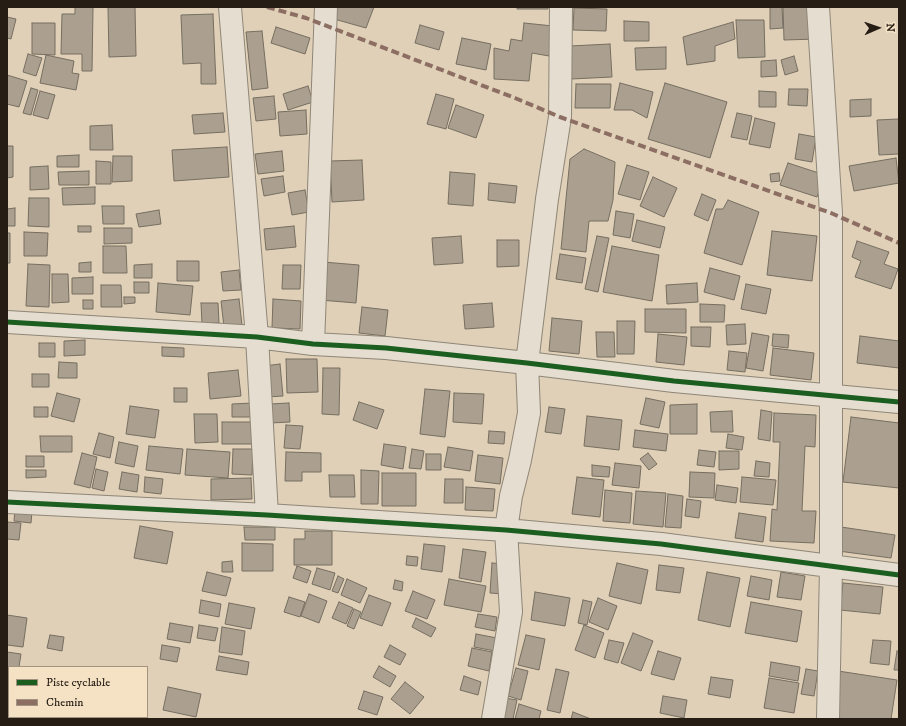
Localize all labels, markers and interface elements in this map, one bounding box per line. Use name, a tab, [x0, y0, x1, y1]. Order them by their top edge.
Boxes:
north arrow	[858, 8, 898, 48]
text: N	[883, 23, 897, 32]
legend	[8, 666, 148, 718]
text: Piste cyclable	[46, 675, 110, 690]
text: Chemin	[46, 695, 84, 710]

